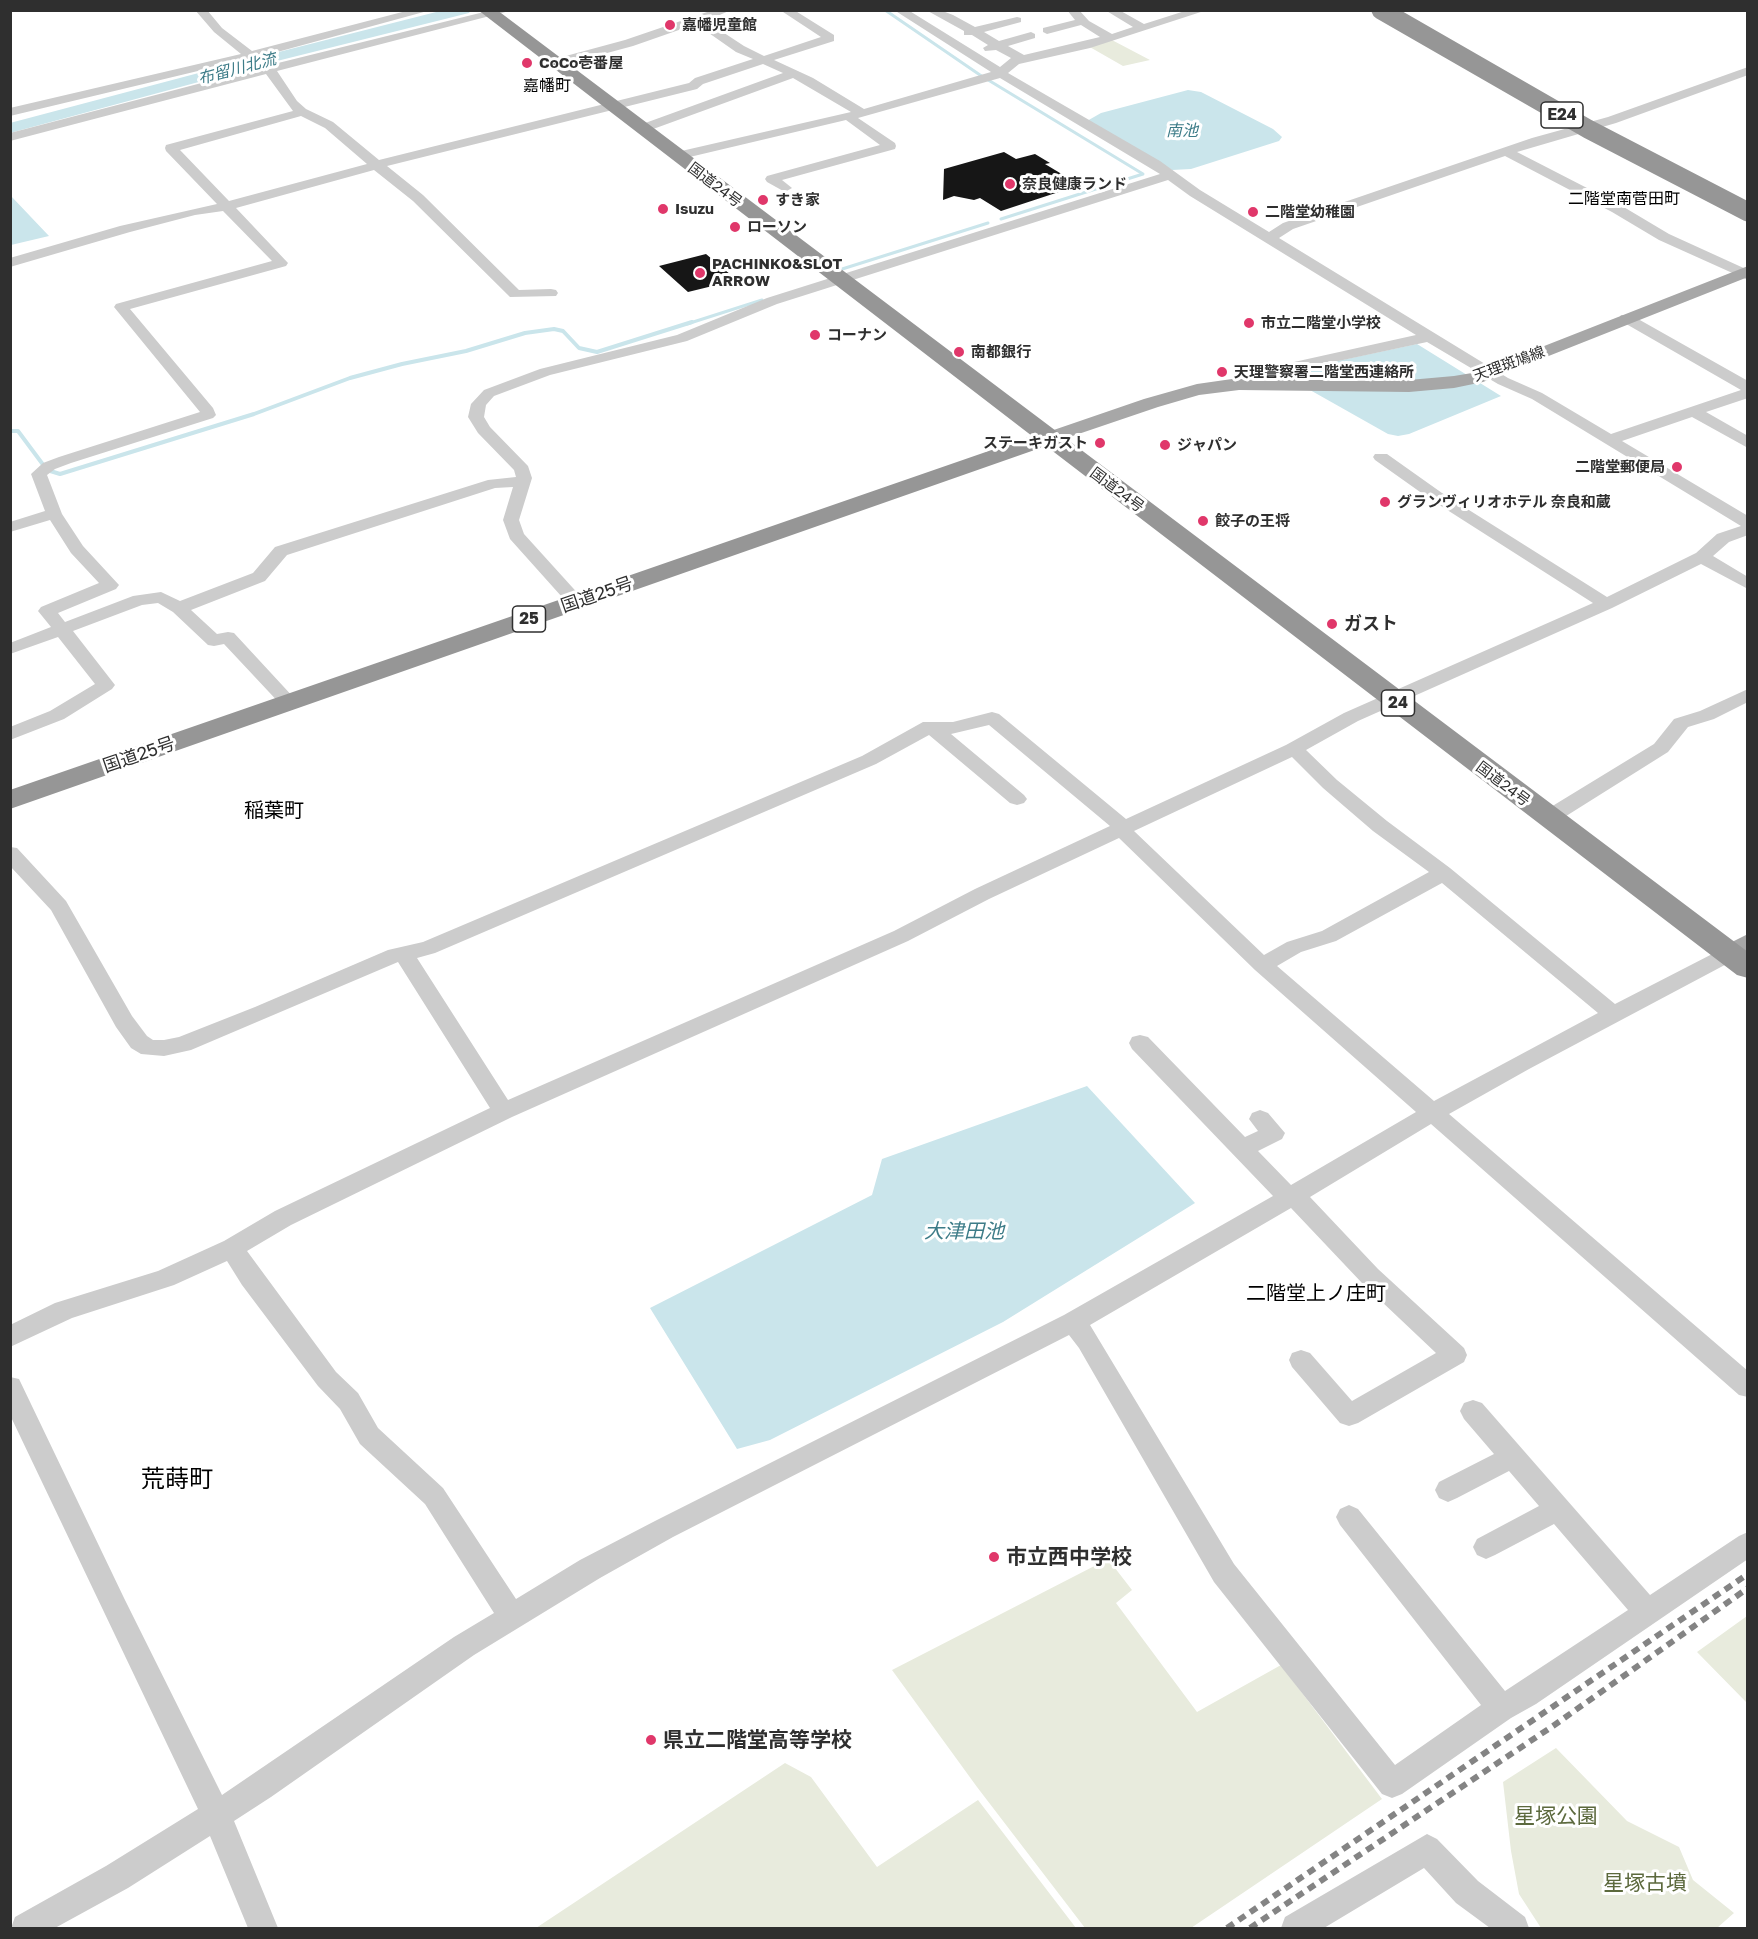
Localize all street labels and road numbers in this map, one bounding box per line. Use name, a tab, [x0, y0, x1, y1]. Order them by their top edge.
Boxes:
road number: E24	[1541, 102, 1583, 128]
street label: 国道24号	[684, 159, 746, 211]
street label: 天理斑鳩線	[1471, 343, 1547, 385]
street label: 国道24号	[1086, 464, 1148, 516]
street label: 国道25号	[558, 573, 636, 617]
road number: 25	[512, 606, 546, 632]
road number: 24	[1382, 690, 1414, 716]
street label: 国道25号	[100, 733, 178, 777]
street label: 国道24号	[1472, 758, 1534, 810]

